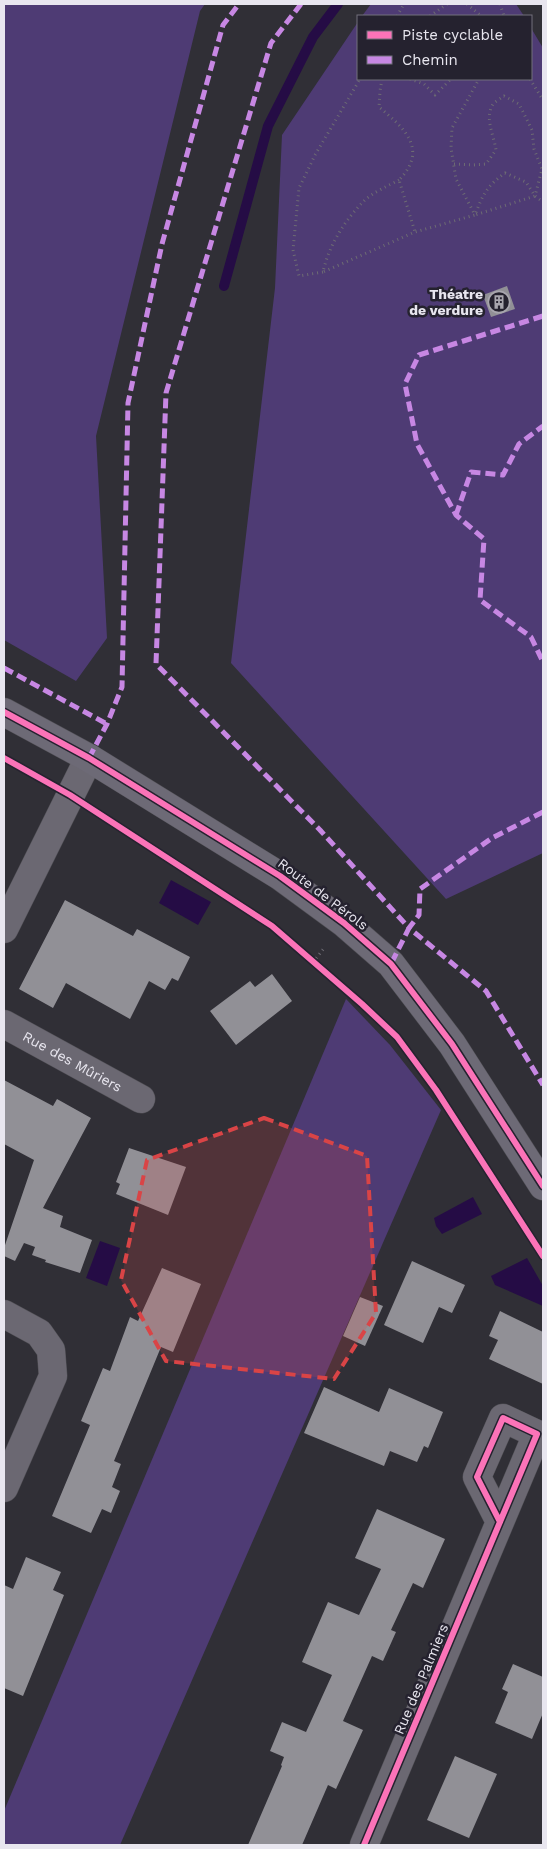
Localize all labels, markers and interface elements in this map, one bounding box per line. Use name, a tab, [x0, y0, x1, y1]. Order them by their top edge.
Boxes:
legend	[357, 15, 532, 80]
text: Piste cyclable	[402, 26, 503, 44]
text: Chemin	[402, 51, 458, 69]
place label: Théatre de verdure	[409, 286, 483, 318]
building icon: Théatre de verdure	[487, 290, 511, 314]
street label: Route de Pérols	[275, 855, 371, 933]
street label: Rue des Mûriers	[20, 1028, 125, 1095]
street label: Rue des Palmiers	[391, 1621, 451, 1737]

